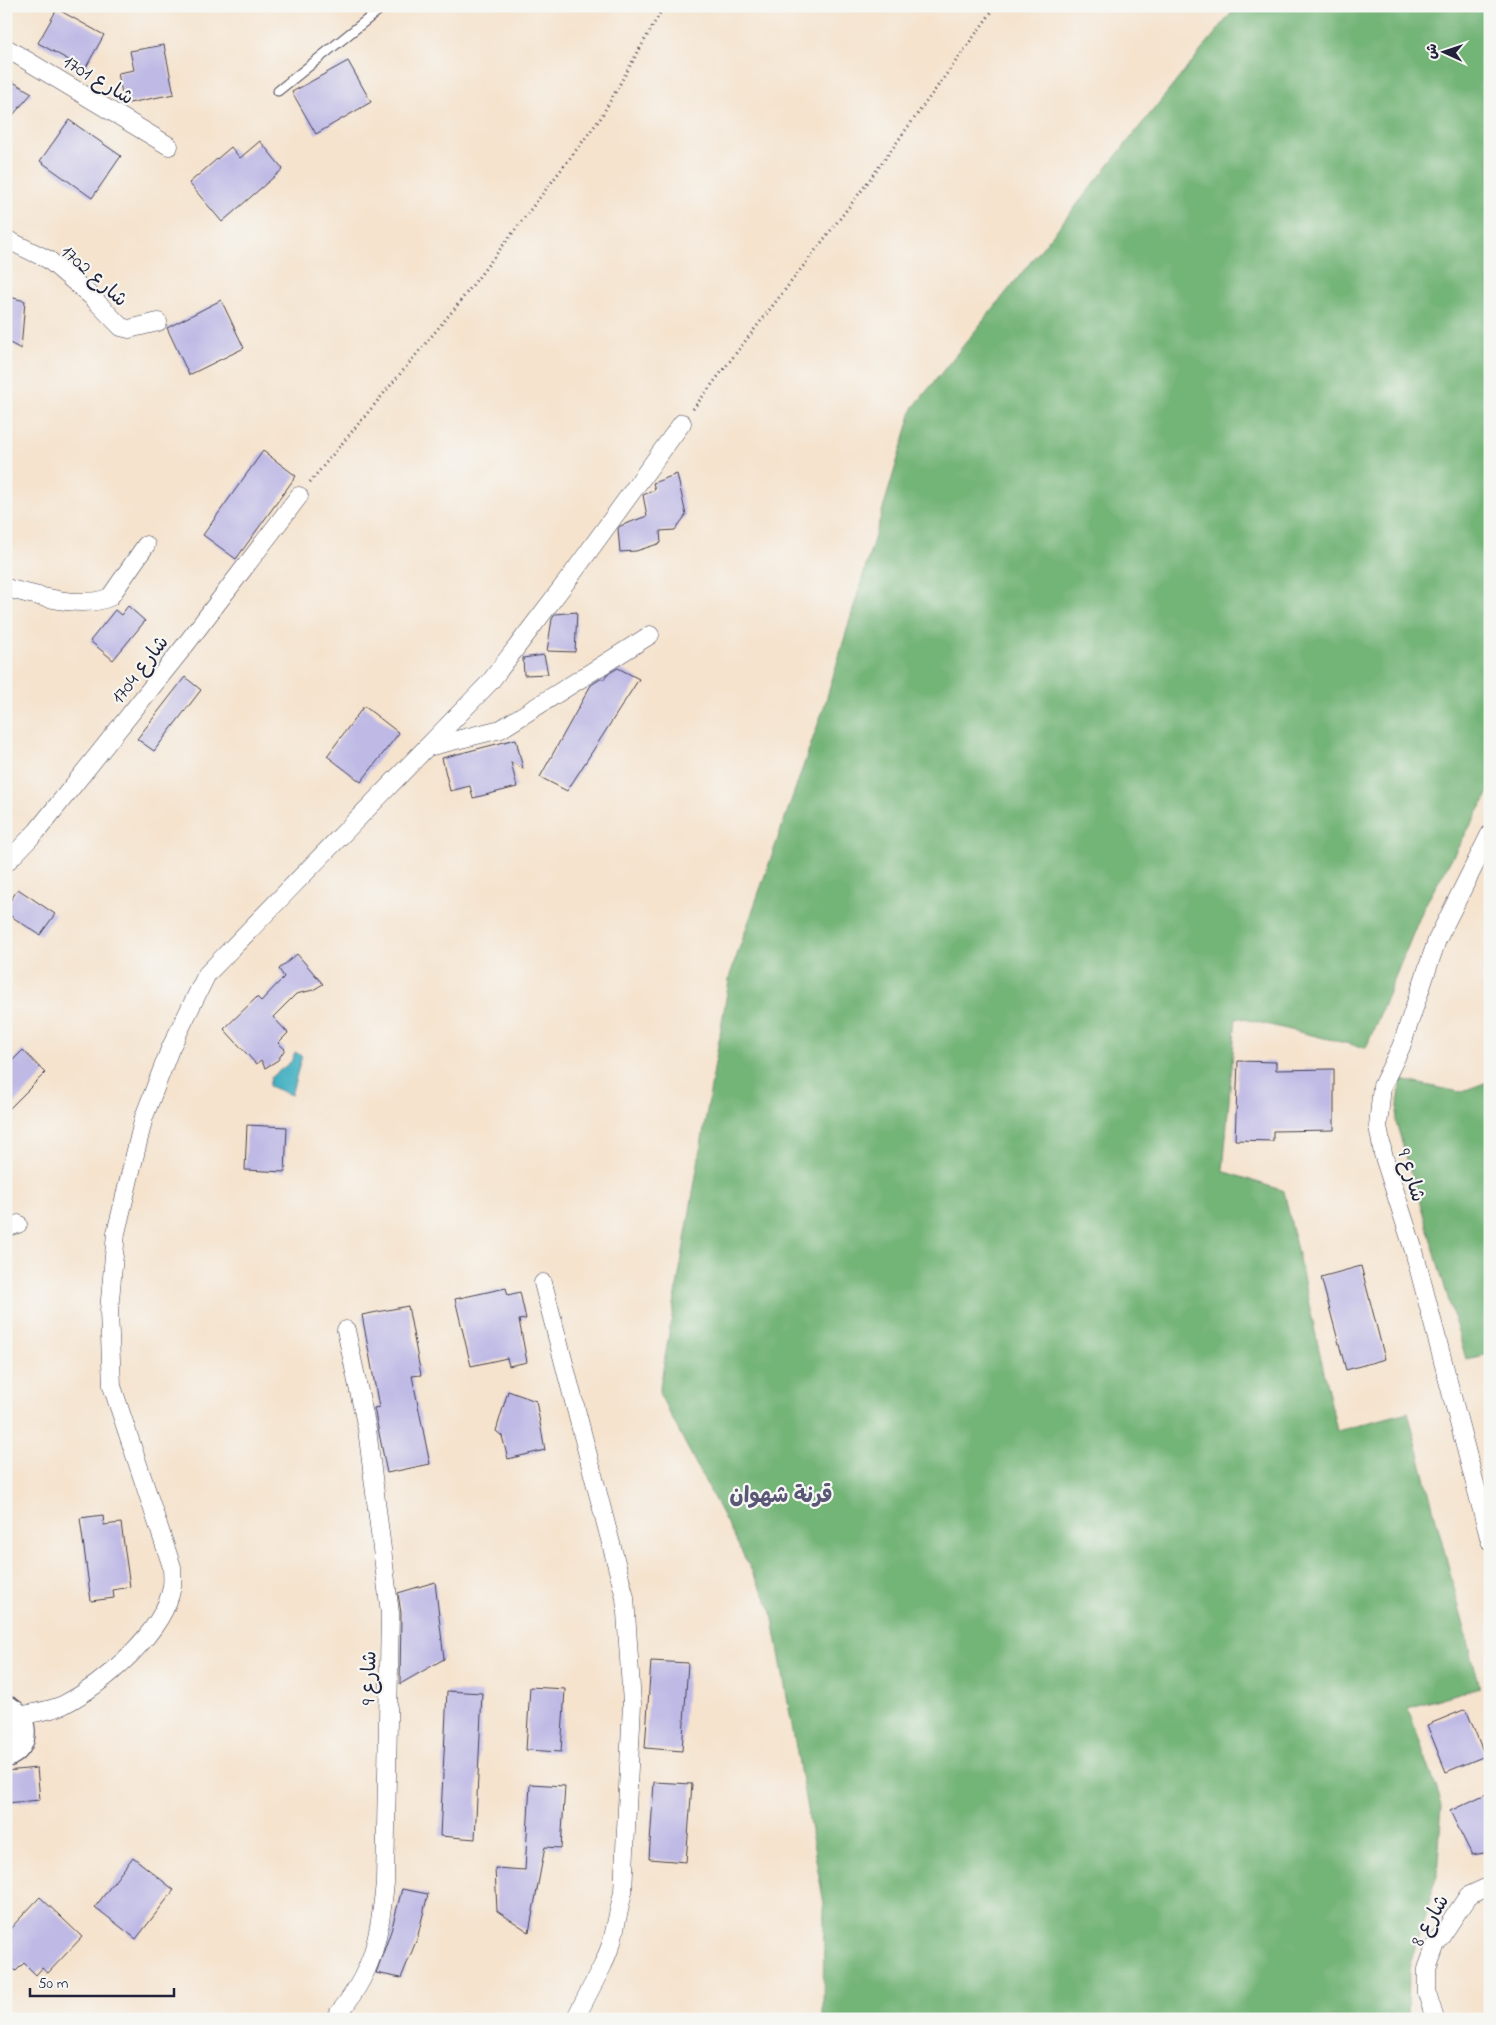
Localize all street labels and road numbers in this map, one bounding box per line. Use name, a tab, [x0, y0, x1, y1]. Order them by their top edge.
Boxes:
street label: شارع 1701	[57, 49, 139, 114]
street label: شارع 1702	[53, 239, 133, 315]
street label: شارع 1704	[105, 630, 177, 711]
street label: شارع 9	[1388, 1146, 1431, 1206]
street label: شارع 9	[356, 1651, 385, 1705]
street label: شارع 8	[1405, 1890, 1458, 1953]

